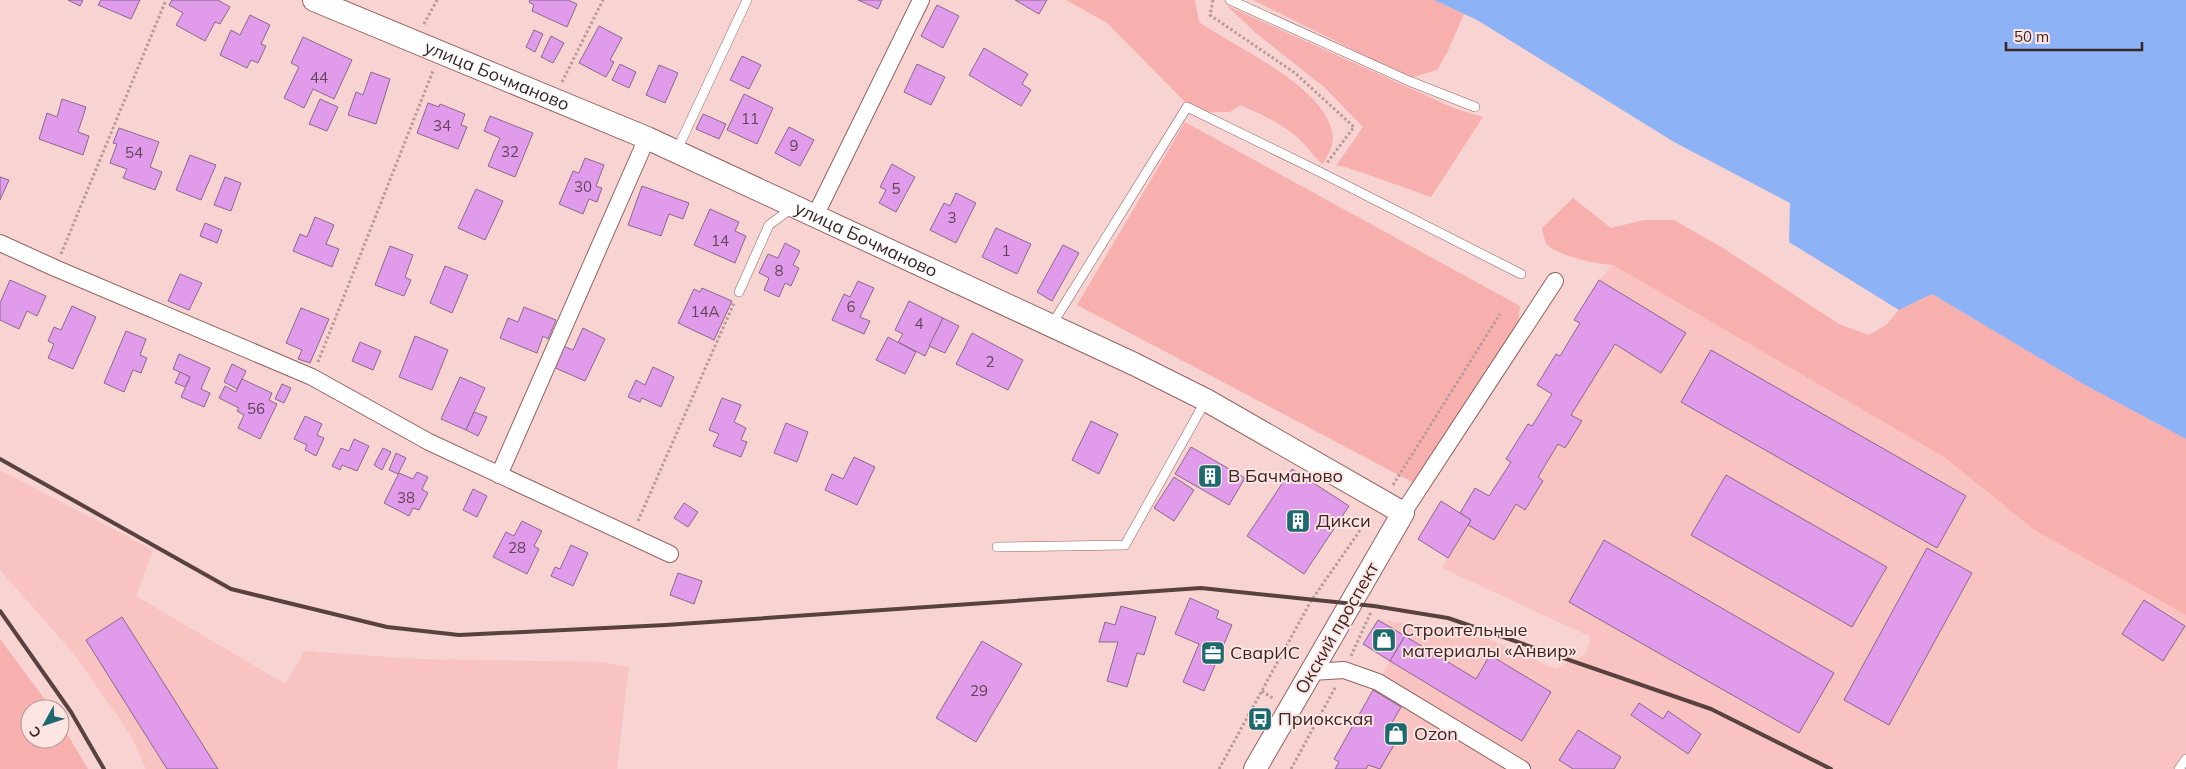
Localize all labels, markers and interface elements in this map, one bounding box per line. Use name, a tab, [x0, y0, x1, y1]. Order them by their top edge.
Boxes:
scale bar	[2006, 20, 2142, 52]
text: 50 m	[2014, 27, 2049, 46]
street label: улица Бочманово	[421, 35, 573, 116]
house number: 44	[310, 68, 328, 87]
house number: 11	[741, 109, 759, 128]
house number: 34	[433, 116, 451, 135]
house number: 9	[789, 136, 799, 155]
house number: 32	[501, 142, 519, 161]
house number: 54	[125, 143, 143, 162]
house number: 30	[574, 177, 592, 196]
house number: 5	[891, 179, 901, 198]
street label: улица Бочманово	[791, 196, 941, 282]
house number: 3	[947, 208, 957, 227]
house number: 14	[711, 231, 729, 250]
house number: 1	[1001, 241, 1011, 260]
house number: 8	[774, 261, 784, 280]
house number: 6	[846, 297, 856, 316]
house number: 14А	[690, 302, 720, 321]
house number: 4	[914, 314, 924, 333]
house number: 2	[985, 352, 995, 371]
house number: 56	[247, 399, 265, 418]
building icon: В Бачманово	[1197, 463, 1223, 489]
place label: В Бачманово	[1228, 464, 1343, 487]
house number: 38	[397, 488, 415, 507]
building icon: Дикси	[1285, 508, 1311, 534]
place label: Дикси	[1316, 509, 1371, 532]
house number: 28	[508, 538, 526, 557]
street label: Окский проспект	[1290, 557, 1384, 698]
place label: Строительные материалы «Анвир»	[1402, 618, 1576, 662]
shop icon: Строительные материалы «Анвир»	[1371, 627, 1397, 653]
office icon: СварИС	[1200, 640, 1226, 666]
place label: СварИС	[1230, 641, 1300, 664]
house number: 29	[970, 681, 988, 700]
north arrow	[20, 699, 70, 749]
bus stop icon: Приокская	[1247, 706, 1273, 732]
place label: Приокская	[1278, 707, 1373, 730]
shop icon: Ozon	[1383, 721, 1409, 747]
place label: Ozon	[1414, 722, 1458, 745]
text: С	[25, 723, 45, 742]

